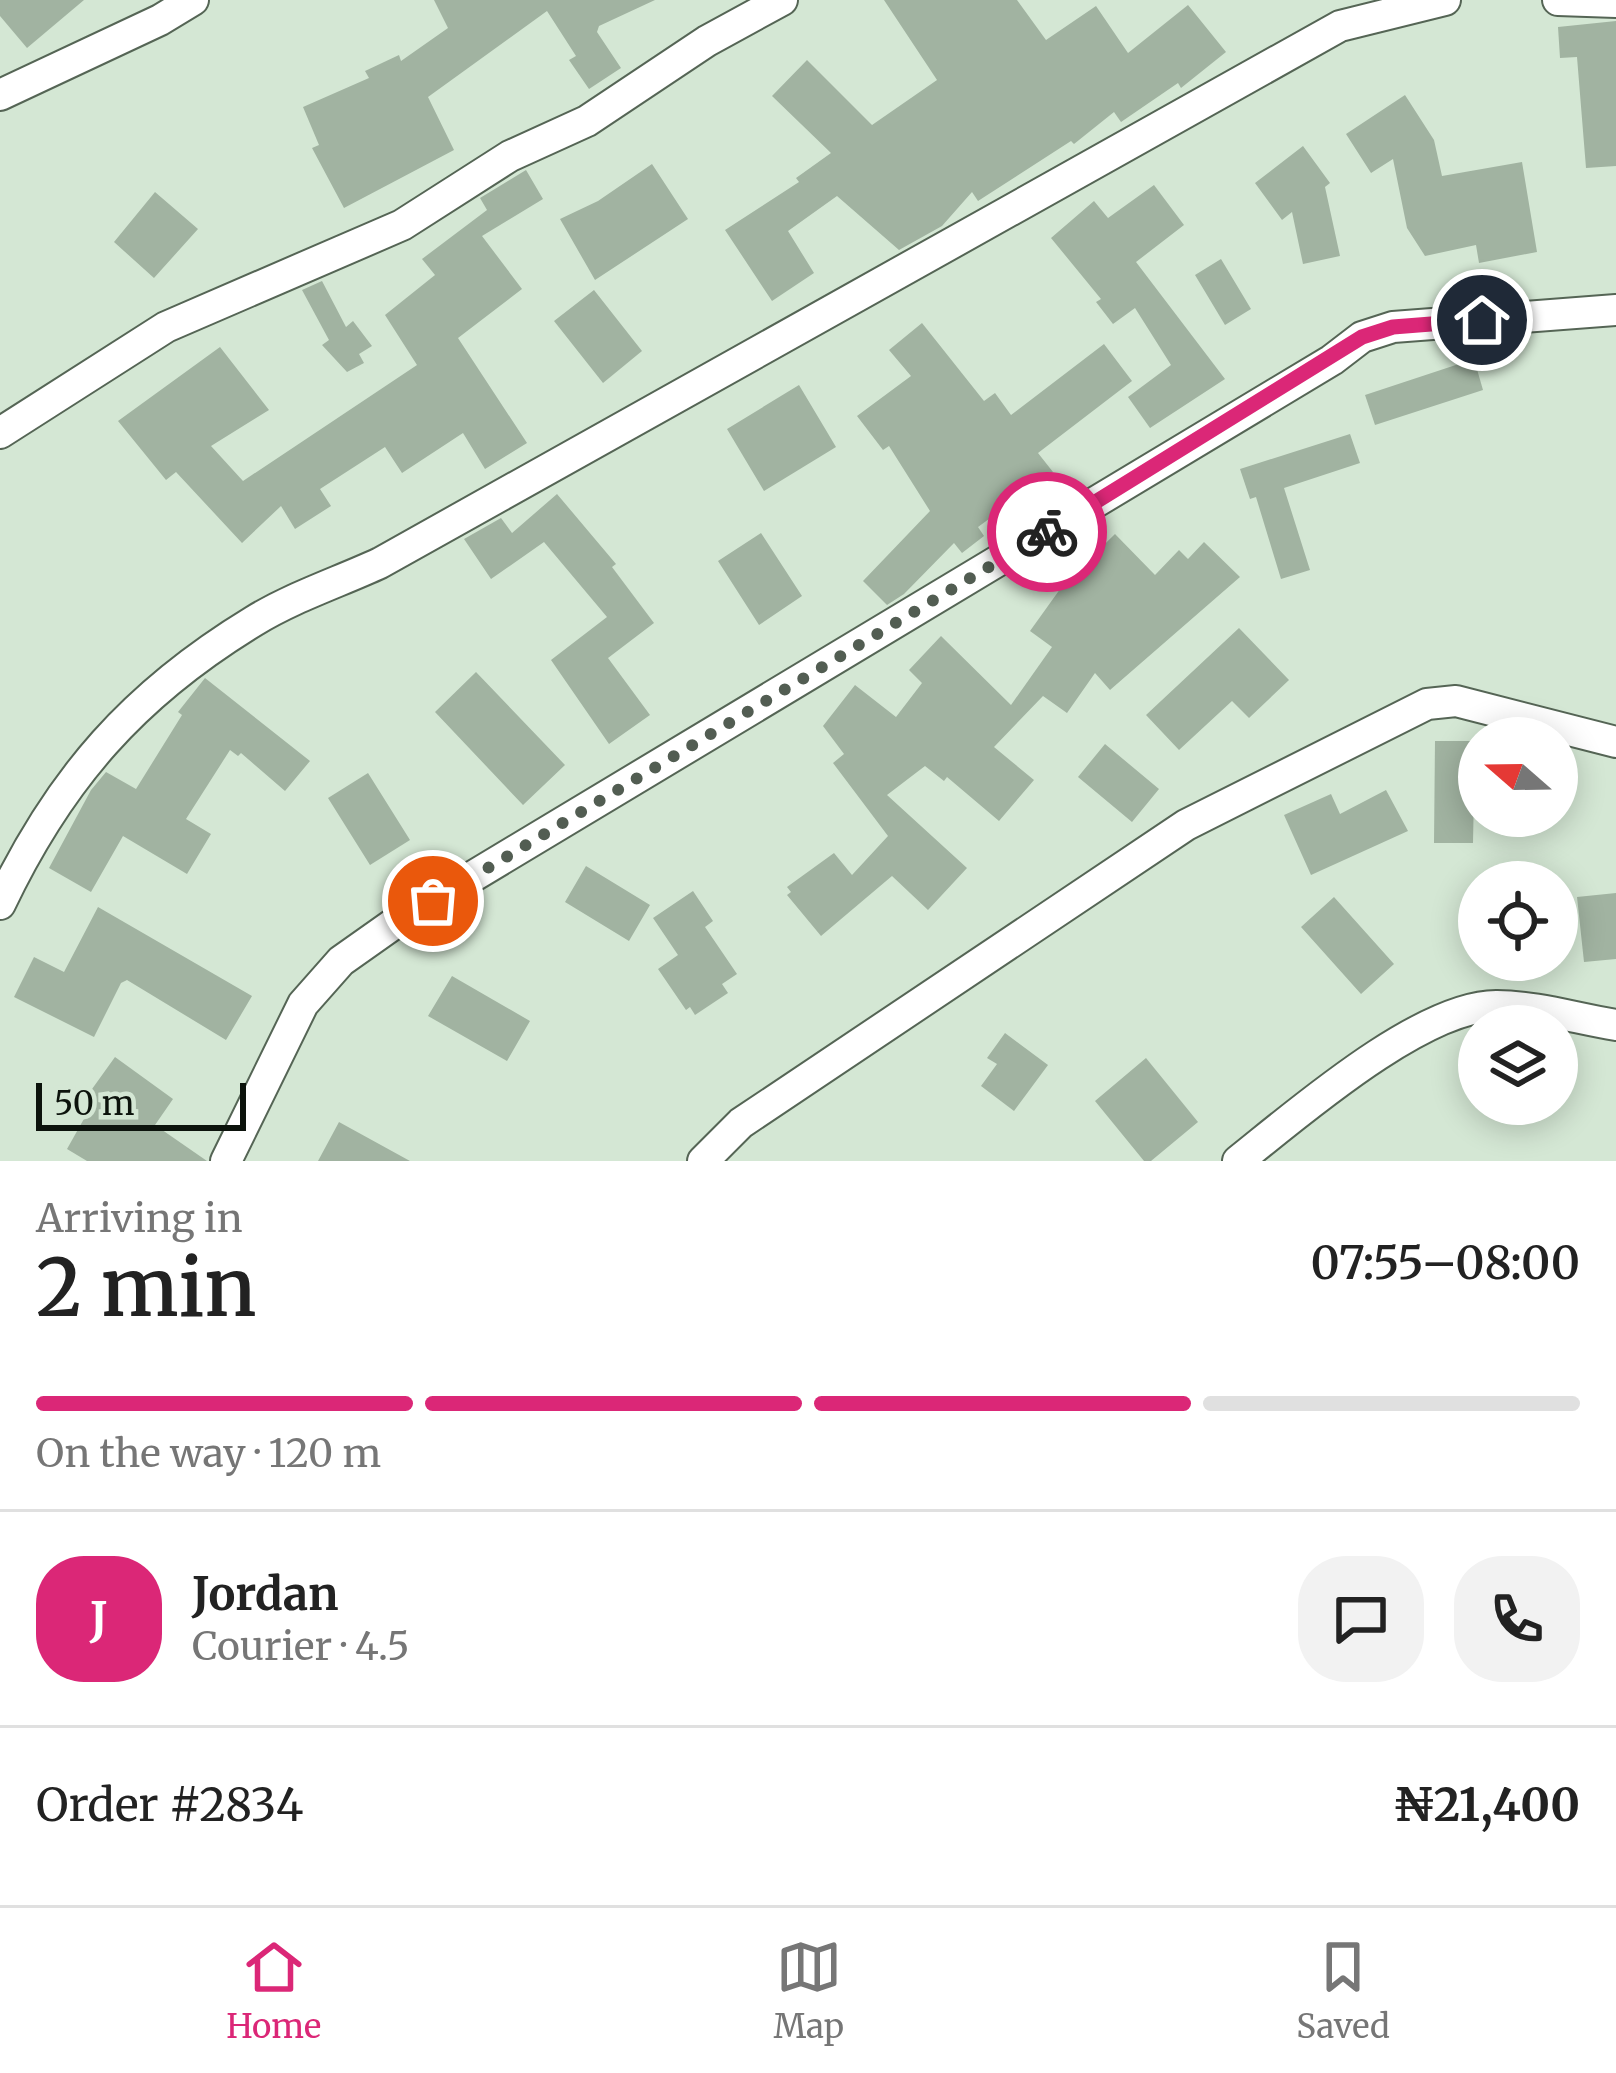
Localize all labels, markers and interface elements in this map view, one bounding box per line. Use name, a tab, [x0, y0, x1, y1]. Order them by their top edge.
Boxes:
pin	[1431, 269, 1533, 371]
icon: home	[1449, 287, 1515, 353]
courier	[987, 472, 1107, 592]
icon: bike	[1014, 499, 1080, 565]
north arrow	[1458, 717, 1578, 837]
map controls	[1458, 717, 1578, 1125]
pin	[382, 850, 484, 952]
button: locate	[1458, 861, 1578, 981]
icon: bag	[400, 868, 466, 934]
button: layers	[1458, 1005, 1578, 1125]
scale bar	[36, 1077, 246, 1130]
text: 50 m	[54, 1083, 135, 1124]
text: Arriving in	[36, 1194, 243, 1243]
text: 07:55–08:00	[1311, 1235, 1580, 1291]
text: 2 min	[36, 1239, 256, 1337]
text: On the way · 120 m	[36, 1429, 381, 1478]
button: chat	[1298, 1556, 1424, 1682]
button: phone	[1454, 1556, 1580, 1682]
text: Jordan	[192, 1566, 339, 1622]
text: J	[90, 1591, 108, 1647]
text: Courier · 4.5	[192, 1622, 410, 1671]
text: Order #2834	[36, 1777, 303, 1833]
text: ₦21,400	[1393, 1777, 1580, 1833]
tab: Home	[226, 1934, 321, 2047]
tab: Map	[774, 1934, 844, 2047]
tab: Saved	[1296, 1934, 1390, 2047]

